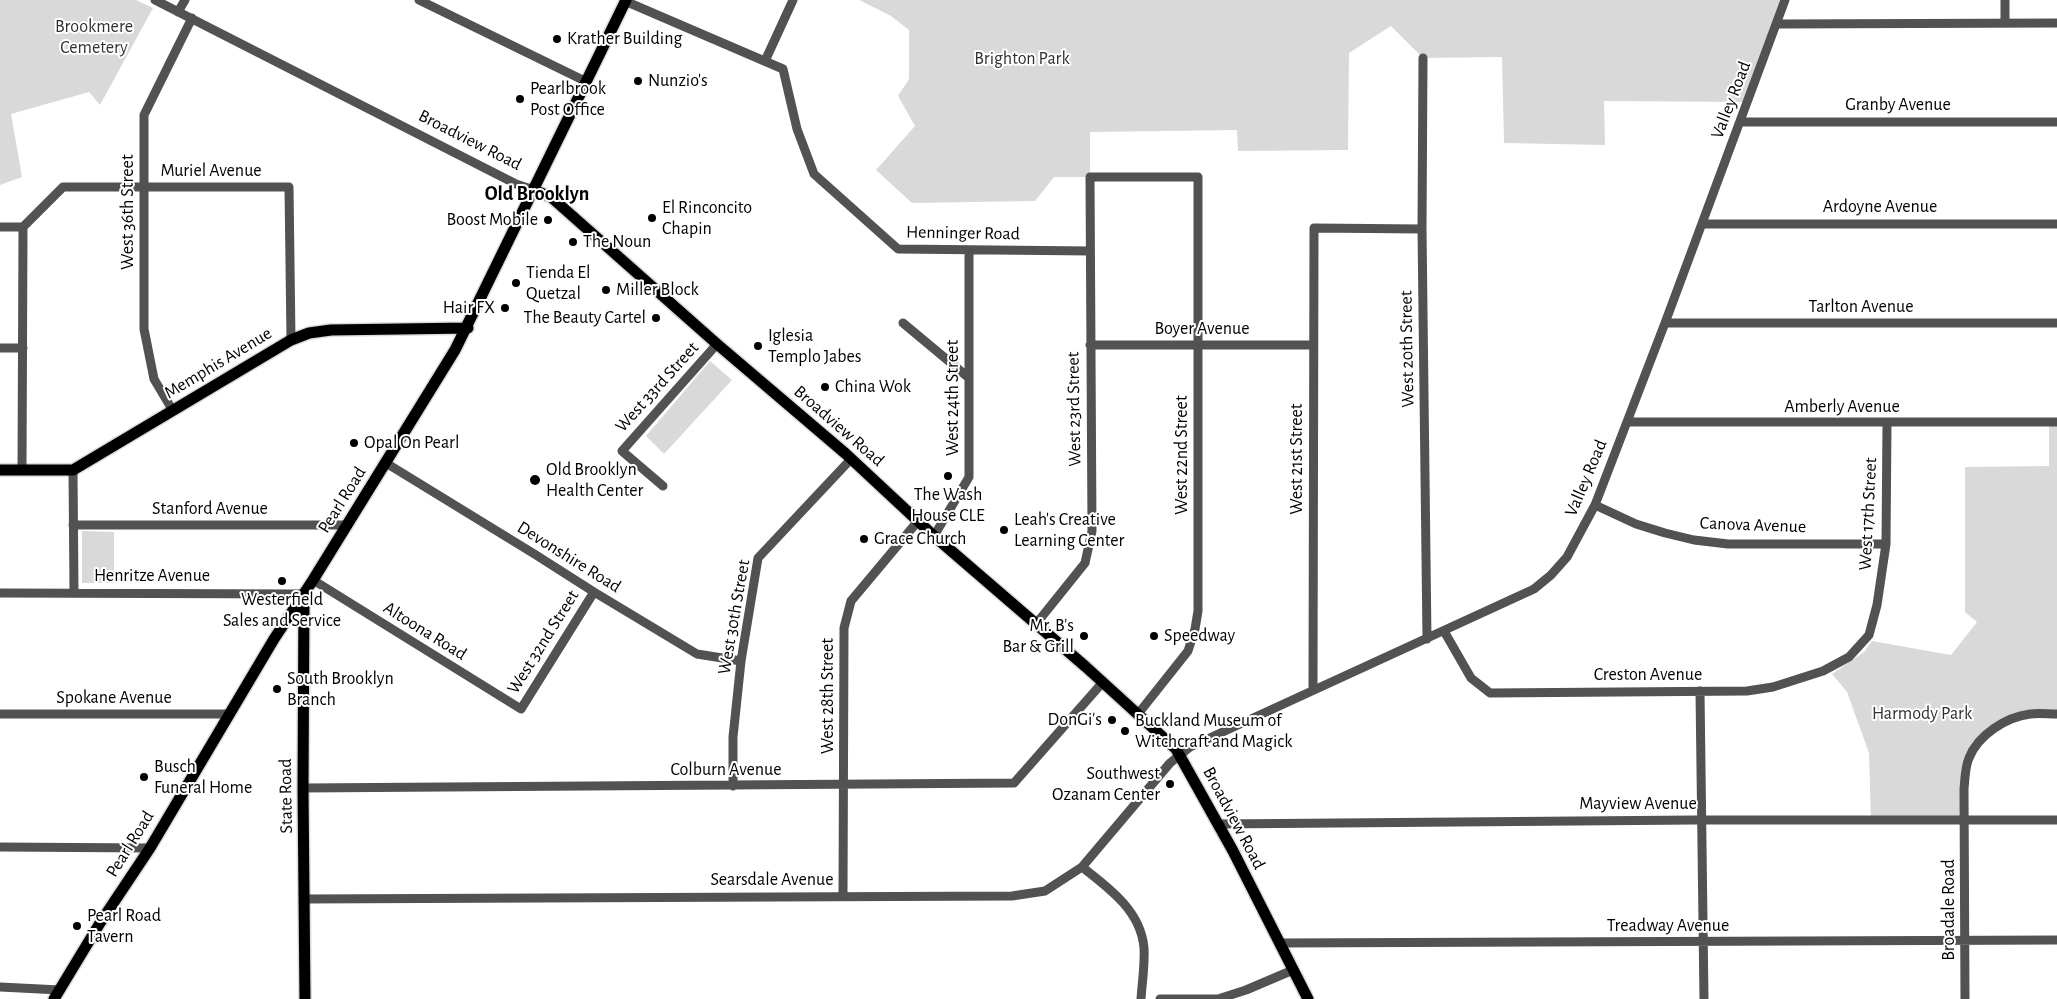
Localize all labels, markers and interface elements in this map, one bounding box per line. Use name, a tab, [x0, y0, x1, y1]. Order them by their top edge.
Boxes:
park label: Brookmere Cemetery	[55, 16, 133, 58]
place label: Krather Building	[567, 28, 682, 50]
marker: Krather Building	[551, 33, 563, 45]
park label: Brighton Park	[974, 48, 1070, 70]
street label: Valley Road	[1706, 58, 1756, 142]
place label: Nunzio's	[648, 70, 708, 92]
marker: Nunzio's	[632, 75, 644, 87]
place label: Pearlbrook Post Office	[530, 78, 606, 120]
marker: Pearlbrook Post Office	[514, 93, 526, 105]
street label: Granby Avenue	[1845, 94, 1951, 116]
street label: Broadview Road	[415, 105, 525, 175]
street label: West 36th Street	[117, 154, 139, 270]
street label: Muriel Avenue	[160, 160, 262, 182]
district label: Old Brooklyn	[485, 182, 589, 206]
street label: Ardoyne Avenue	[1823, 196, 1937, 218]
place label: El Rinconcito Chapin	[662, 197, 752, 240]
place label: Boost Mobile	[446, 209, 538, 231]
marker: El Rinconcito Chapin	[646, 212, 658, 224]
marker: Boost Mobile	[542, 214, 554, 226]
street label: Henninger Road	[906, 221, 1020, 245]
place label: The Noun	[583, 231, 651, 253]
marker: The Noun	[567, 236, 579, 248]
place label: Tienda El Quetzal	[526, 262, 590, 304]
marker: Tienda El Quetzal	[510, 277, 522, 289]
place label: Miller Block	[616, 279, 699, 301]
marker: Miller Block	[600, 284, 612, 296]
street label: West 20th Street	[1395, 290, 1419, 408]
street label: Tarlton Avenue	[1809, 296, 1913, 318]
place label: Hair FX	[443, 297, 495, 319]
marker: Hair FX	[499, 302, 511, 314]
place label: The Beauty Cartel	[524, 307, 646, 329]
marker: The Beauty Cartel	[650, 312, 662, 324]
street label: Boyer Avenue	[1154, 318, 1250, 340]
street label: Memphis Avenue	[160, 322, 276, 404]
place label: Iglesia Templo Jabes	[768, 325, 861, 368]
street label: West 33rd Street	[611, 337, 703, 437]
marker: Iglesia Templo Jabes	[752, 340, 764, 352]
street label: West 24th Street	[942, 340, 964, 456]
street label: West 23rd Street	[1062, 351, 1086, 467]
place label: China Wok	[835, 376, 911, 398]
street label: Broadview Road	[789, 381, 889, 471]
marker: China Wok	[819, 381, 831, 393]
street label: West 22nd Street	[1171, 395, 1193, 515]
street label: Amberly Avenue	[1784, 396, 1900, 418]
street label: West 21st Street	[1286, 403, 1308, 515]
place label: Opal On Pearl	[364, 432, 459, 454]
street label: Valley Road	[1560, 436, 1612, 520]
marker: Opal On Pearl	[348, 437, 360, 449]
street label: West 17th Street	[1854, 457, 1882, 571]
place label: Old Brooklyn Health Center	[546, 459, 643, 502]
street label: Pearl Road	[313, 463, 371, 537]
marker: The Wash House CLE	[942, 470, 954, 482]
marker: Old Brooklyn Health Center	[528, 473, 542, 487]
place label: The Wash House CLE	[911, 484, 985, 526]
street label: Stanford Avenue	[152, 498, 268, 520]
place label: Leah's Creative Learning Center	[1014, 509, 1124, 552]
street label: Canova Avenue	[1699, 512, 1807, 538]
street label: Devonshire Road	[513, 516, 625, 598]
marker: Leah's Creative Learning Center	[998, 524, 1010, 536]
place label: Grace Church	[874, 528, 966, 550]
marker: Grace Church	[858, 533, 870, 545]
street label: West 30th Street	[713, 558, 755, 676]
street label: Henritze Avenue	[94, 565, 210, 587]
marker: Westerfield Sales and Service	[276, 575, 288, 587]
street label: West 32nd Street	[502, 586, 584, 698]
place label: Westerfield Sales and Service	[223, 589, 341, 632]
street label: Altoona Road	[379, 597, 471, 665]
place label: Mr. B's Bar & Grill	[1002, 615, 1074, 658]
place label: Speedway	[1164, 625, 1235, 647]
marker: Mr. B's Bar & Grill	[1078, 630, 1090, 642]
marker: Speedway	[1148, 630, 1160, 642]
street label: West 28th Street	[817, 638, 839, 754]
street label: Creston Avenue	[1594, 664, 1702, 686]
place label: South Brooklyn Branch	[287, 668, 394, 711]
marker: South Brooklyn Branch	[271, 683, 283, 695]
street label: Spokane Avenue	[56, 687, 172, 709]
park label: Harmody Park	[1872, 703, 1972, 725]
place label: DonGi's	[1048, 709, 1102, 731]
place label: Buckland Museum of Witchcraft and Magick	[1135, 710, 1292, 752]
marker: DonGi's	[1106, 714, 1118, 726]
marker: Buckland Museum of Witchcraft and Magick	[1119, 725, 1131, 737]
place label: Busch Funeral Home	[154, 756, 252, 799]
street label: State Road	[275, 758, 297, 834]
street label: Colburn Avenue	[670, 759, 782, 781]
place label: Southwest Ozanam Center	[1052, 763, 1160, 806]
street label: Broadview Road	[1198, 763, 1270, 873]
marker: Busch Funeral Home	[138, 771, 150, 783]
marker: Southwest Ozanam Center	[1164, 778, 1176, 790]
street label: Mayview Avenue	[1579, 793, 1697, 815]
street label: Pearl Road	[101, 807, 159, 881]
street label: Broadale Road	[1938, 859, 1960, 961]
street label: Searsdale Avenue	[711, 869, 833, 891]
place label: Pearl Road Tavern	[87, 905, 161, 948]
street label: Treadway Avenue	[1607, 915, 1729, 937]
marker: Pearl Road Tavern	[71, 920, 83, 932]

